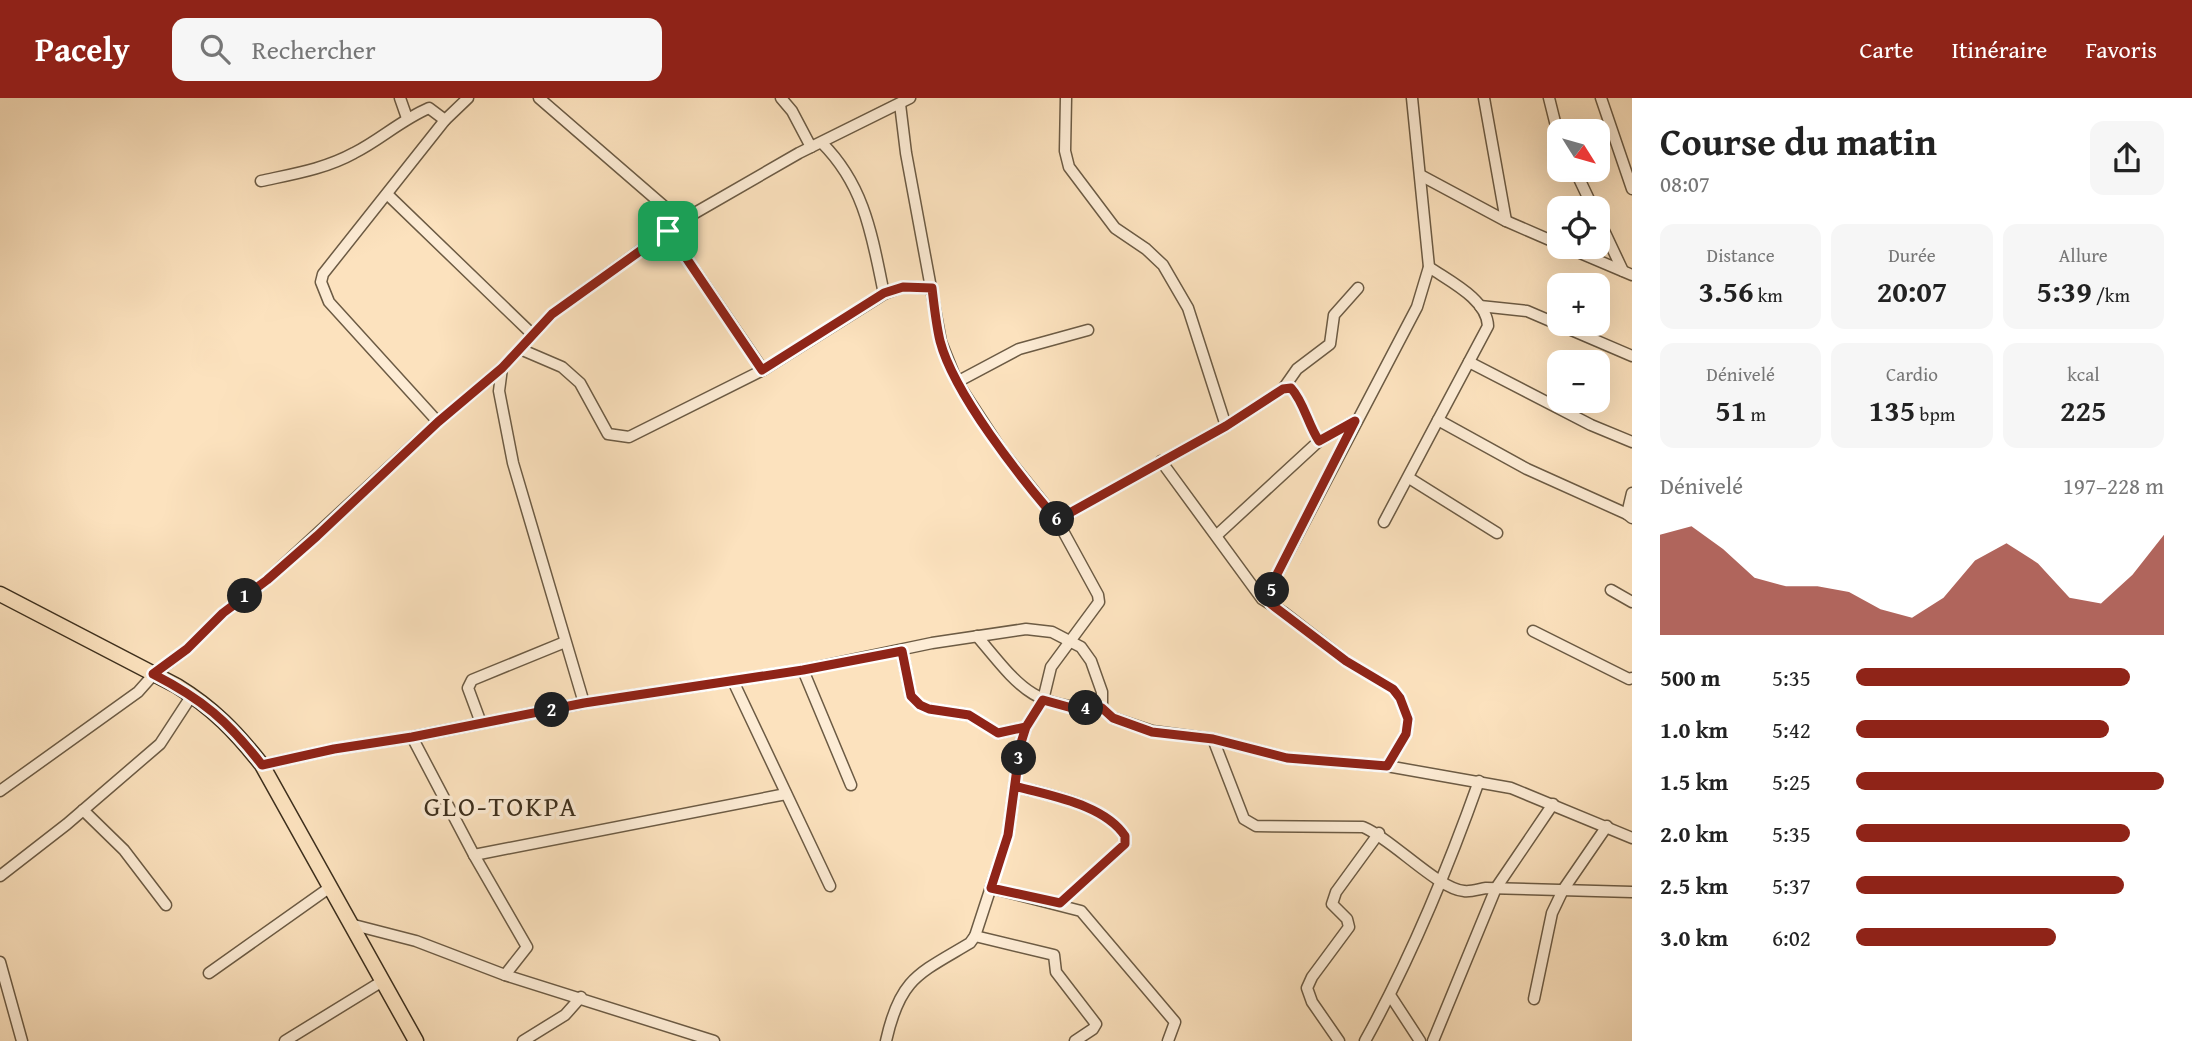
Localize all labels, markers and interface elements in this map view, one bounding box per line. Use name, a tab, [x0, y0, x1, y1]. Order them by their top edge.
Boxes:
search box	[172, 18, 662, 81]
text: Pacely	[35, 25, 130, 73]
icon: search	[196, 30, 234, 68]
text: Rechercher	[252, 30, 376, 69]
text: Carte	[1860, 32, 1914, 67]
text: Itinéraire	[1952, 32, 2047, 67]
text: Favoris	[2085, 32, 2157, 67]
text: Course du matin	[1660, 113, 1937, 169]
north arrow	[1547, 119, 1610, 182]
map controls	[1547, 119, 1610, 413]
button: share	[2090, 121, 2164, 195]
text: 08:07	[1660, 167, 1710, 200]
button: locate	[1547, 196, 1610, 259]
pin	[638, 201, 698, 261]
icon: arrive	[649, 212, 687, 250]
text: Distance	[1707, 241, 1775, 269]
text: Durée	[1888, 241, 1936, 269]
text: Allure	[2059, 241, 2108, 269]
text: 3.56	[1698, 269, 1754, 313]
text: 20:07	[1877, 269, 1947, 313]
text: 5:39	[2037, 269, 2092, 313]
button: +	[1547, 273, 1610, 336]
text: km	[1754, 281, 1783, 309]
text: /km	[2092, 281, 2130, 309]
button: −	[1547, 350, 1610, 413]
text: Dénivelé	[1706, 360, 1775, 388]
text: Cardio	[1886, 360, 1938, 388]
text: kcal	[2067, 360, 2100, 388]
text: 51	[1715, 388, 1746, 432]
text: 135	[1869, 388, 1915, 432]
text: 225	[2060, 388, 2107, 432]
text: m	[1746, 400, 1766, 428]
text: bpm	[1915, 400, 1955, 428]
text: Dénivelé	[1660, 469, 1743, 502]
text: 197–228 m	[2063, 469, 2164, 502]
pin: 6	[1040, 502, 1074, 536]
text: 6	[1052, 504, 1061, 532]
pin: 5	[1254, 573, 1290, 608]
text: 5	[1267, 575, 1276, 603]
pin: 1	[228, 578, 262, 614]
text: 1	[240, 581, 249, 609]
text: 500 m	[1660, 661, 1721, 694]
text: 5:35	[1772, 661, 1811, 694]
pin: 4	[1068, 690, 1104, 726]
pin: 2	[534, 692, 570, 728]
text: 4	[1081, 693, 1090, 721]
text: 2	[547, 695, 556, 723]
text: 1.0 km	[1660, 713, 1728, 746]
text: 5:42	[1772, 713, 1811, 746]
pin: 3	[1002, 740, 1036, 776]
text: 3	[1014, 743, 1023, 771]
text: 1.5 km	[1660, 765, 1728, 798]
text: 5:25	[1772, 765, 1811, 798]
district label: GLO-TOKPA	[424, 785, 578, 826]
text: 2.0 km	[1660, 817, 1728, 850]
text: 5:35	[1772, 817, 1811, 850]
text: 2.5 km	[1660, 869, 1728, 902]
text: 5:37	[1772, 869, 1811, 902]
text: 3.0 km	[1660, 921, 1728, 954]
text: 6:02	[1772, 921, 1811, 954]

